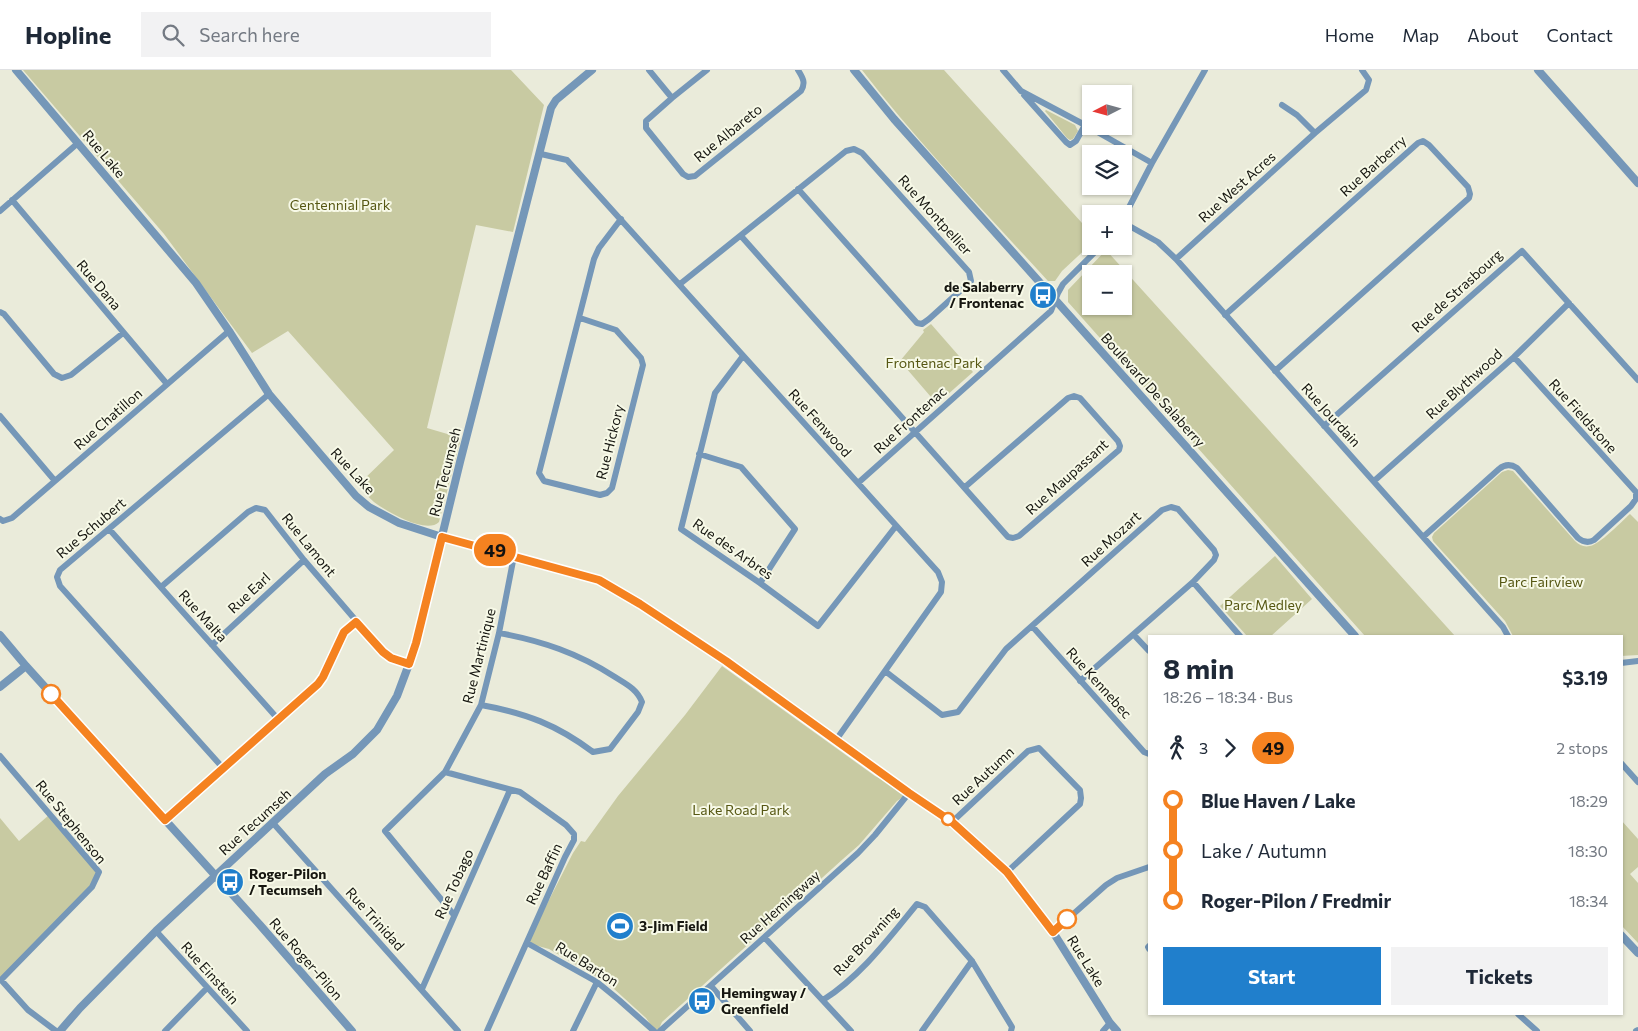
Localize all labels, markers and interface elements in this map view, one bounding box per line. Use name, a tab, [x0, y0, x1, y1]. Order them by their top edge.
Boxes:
search box	[141, 12, 491, 57]
text: Hopline	[25, 20, 111, 49]
icon: search	[159, 21, 187, 49]
text: Search here	[199, 23, 300, 46]
text: Home	[1325, 24, 1374, 46]
text: Map	[1402, 24, 1439, 46]
text: About	[1467, 24, 1519, 46]
text: Contact	[1547, 24, 1613, 46]
north arrow	[1082, 85, 1132, 135]
map controls	[1082, 85, 1132, 315]
street label: Rue Albareto	[690, 100, 765, 165]
street label: Rue Lake	[79, 126, 129, 181]
street label: Rue Barberry	[1336, 131, 1409, 200]
button: layers	[1082, 145, 1132, 195]
street label: Rue West Acres	[1195, 148, 1279, 226]
street label: Rue Montpellier	[895, 171, 976, 259]
park label: Centennial Park	[290, 196, 391, 213]
button: +	[1082, 205, 1132, 255]
street label: Rue de Strasbourg	[1408, 245, 1506, 336]
street label: Rue Dana	[74, 256, 125, 313]
button: −	[1082, 265, 1132, 315]
place label: de Salaberry / Frontenac	[944, 278, 1024, 311]
bus stop icon: de Salaberry / Frontenac	[1028, 280, 1058, 310]
street label: Boulevard De Salaberry	[1098, 329, 1209, 450]
street label: Rue Blythwood	[1422, 345, 1505, 422]
park label: Frontenac Park	[886, 354, 983, 371]
street label: Rue Fieldstone	[1546, 375, 1621, 456]
street label: Rue Jourdain	[1298, 379, 1364, 450]
street label: Rue Frontenac	[870, 382, 950, 457]
street label: Rue Chatillon	[70, 384, 145, 453]
street label: Rue Fenwood	[785, 385, 855, 460]
street label: Rue Hickory	[592, 403, 627, 481]
street label: Rue Tecumseh	[425, 426, 464, 518]
street label: Rue Maupassant	[1022, 435, 1112, 518]
street label: Rue Lake	[328, 444, 379, 497]
street label: Rue Schubert	[53, 494, 129, 562]
street label: Rue Mozart	[1077, 507, 1144, 570]
street label: Rue Lamont	[279, 509, 340, 580]
street label: Rue des Arbres	[690, 515, 777, 583]
line badge: 49	[472, 534, 518, 566]
text: 49	[484, 539, 506, 561]
street label: Rue Earl	[224, 569, 273, 617]
park label: Parc Fairview	[1499, 573, 1583, 590]
street label: Rue Malta	[176, 586, 231, 645]
park label: Parc Medley	[1224, 596, 1302, 613]
street label: Rue Martinique	[458, 606, 499, 705]
street label: Rue Kennebec	[1063, 644, 1136, 722]
text: 8 min	[1163, 651, 1234, 685]
text: $3.19	[1562, 666, 1608, 689]
unlabelled marker	[41, 684, 61, 704]
text: 18:26 – 18:34 · Bus	[1163, 687, 1293, 706]
icon: walk	[1163, 734, 1191, 762]
icon: forward	[1216, 734, 1244, 762]
text: 49	[1262, 737, 1284, 759]
text: 3	[1199, 738, 1208, 757]
text: 2 stops	[1556, 738, 1608, 757]
street label: Rue Autumn	[948, 743, 1017, 809]
street label: Rue Stephenson	[32, 776, 110, 867]
street label: Rue Tecumseh	[215, 785, 294, 858]
text: Blue Haven / Lake	[1201, 789, 1356, 812]
text: 18:29	[1569, 791, 1608, 810]
park label: Lake Road Park	[692, 801, 790, 818]
unlabelled marker	[941, 812, 955, 826]
text: Lake / Autumn	[1201, 839, 1327, 862]
street label: Rue Baffin	[522, 840, 565, 907]
text: 18:30	[1568, 841, 1608, 860]
street label: Rue Tobago	[431, 846, 477, 921]
place label: Roger-Pilon / Tecumseh	[249, 865, 326, 898]
street label: Rue Hemingway	[736, 866, 823, 947]
bus stop icon: Roger-Pilon / Tecumseh	[215, 867, 245, 897]
street label: Rue Trinidad	[343, 884, 408, 954]
text: Roger-Pilon / Fredmir	[1201, 889, 1391, 912]
text: 18:34	[1569, 891, 1608, 910]
street label: Rue Browning	[829, 902, 902, 979]
unlabelled marker	[1057, 909, 1077, 929]
sports icon: 3-Jim Field	[605, 911, 635, 941]
street label: Rue Roger-Pilon	[266, 914, 347, 1003]
place label: 3-Jim Field	[639, 917, 708, 934]
street label: Rue Lake	[1064, 932, 1109, 989]
street label: Rue Einstein	[178, 938, 243, 1007]
street label: Rue Barton	[553, 938, 622, 990]
button: Start	[1163, 947, 1381, 1005]
button: Tickets	[1391, 947, 1608, 1005]
place label: Hemingway / Greenfield	[721, 984, 807, 1017]
bus stop icon: Hemingway / Greenfield	[687, 986, 717, 1016]

